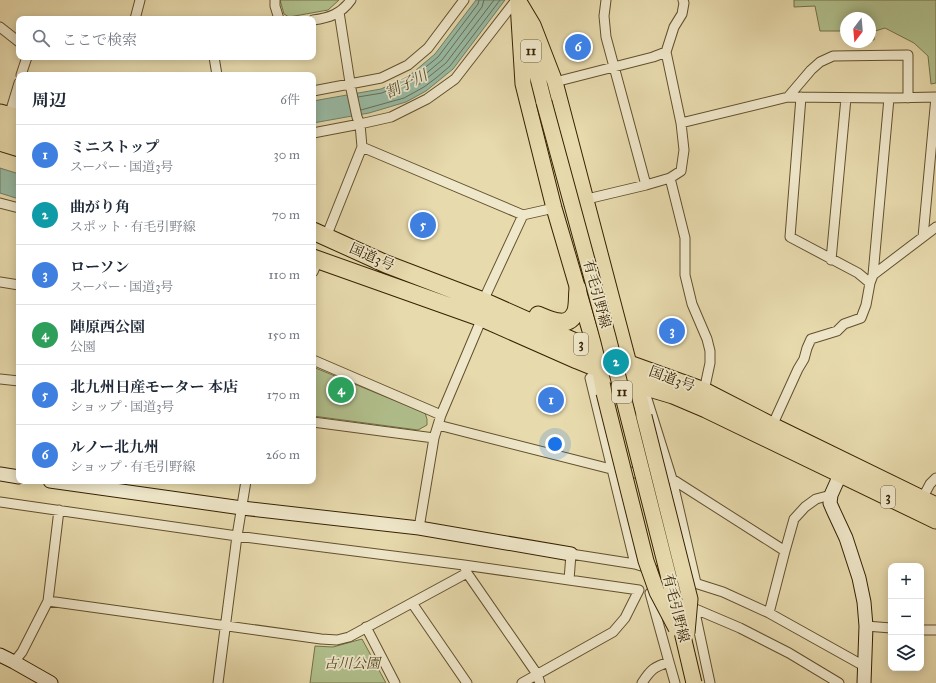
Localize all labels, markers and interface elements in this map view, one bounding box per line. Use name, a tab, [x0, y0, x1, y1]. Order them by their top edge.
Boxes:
north arrow	[840, 12, 876, 48]
search box	[16, 16, 316, 60]
icon: search	[30, 27, 52, 49]
text: ここで検索	[62, 31, 137, 49]
pin: 6	[565, 32, 591, 62]
road number: 11	[521, 40, 541, 62]
water label: 割子川	[382, 65, 432, 102]
text: 周辺	[32, 90, 66, 111]
text: 6件	[280, 92, 300, 108]
text: ミニストップ	[70, 138, 160, 156]
text: 1	[42, 147, 48, 163]
text: 30 m	[274, 147, 300, 163]
text: スーパー · 国道3号	[70, 159, 173, 175]
text: 曲がり角	[70, 198, 130, 216]
text: 2	[42, 207, 48, 223]
text: 70 m	[272, 207, 300, 223]
pin: 5	[410, 210, 436, 240]
text: スポット · 有毛引野線	[70, 219, 195, 235]
street label: 国道3号	[347, 240, 397, 274]
text: ローソン	[70, 258, 129, 276]
street label: 有毛引野線	[580, 258, 614, 330]
text: 3	[42, 267, 48, 283]
text: 110 m	[268, 267, 300, 283]
text: スーパー · 国道3号	[70, 279, 173, 295]
pin: 3	[659, 316, 685, 346]
text: 陣原西公園	[70, 318, 145, 336]
text: 4	[41, 327, 49, 343]
text: 150 m	[268, 327, 300, 343]
road number: 3	[574, 333, 588, 355]
text: 公園	[70, 339, 96, 355]
pin: 2	[603, 347, 629, 377]
street label: 国道3号	[647, 363, 697, 395]
pin: 4	[328, 375, 354, 405]
text: 北九州日産モーター 本店	[70, 378, 238, 396]
road number: 11	[612, 381, 632, 403]
pin: 1	[538, 385, 564, 415]
text: 5	[42, 387, 48, 403]
text: 170 m	[267, 387, 300, 403]
text: ショップ · 国道3号	[70, 399, 174, 415]
your location	[545, 434, 565, 454]
text: ルノー北九州	[70, 438, 159, 456]
text: 6	[42, 447, 48, 463]
text: 260 m	[266, 447, 300, 463]
text: ショップ · 有毛引野線	[70, 459, 195, 475]
road number: 3	[881, 486, 895, 508]
map controls	[888, 563, 924, 671]
button: +	[888, 563, 924, 599]
street label: 有毛引野線	[659, 572, 693, 644]
button: −	[888, 599, 924, 635]
button: layers	[888, 635, 924, 671]
park label: 古川公園	[324, 655, 382, 672]

